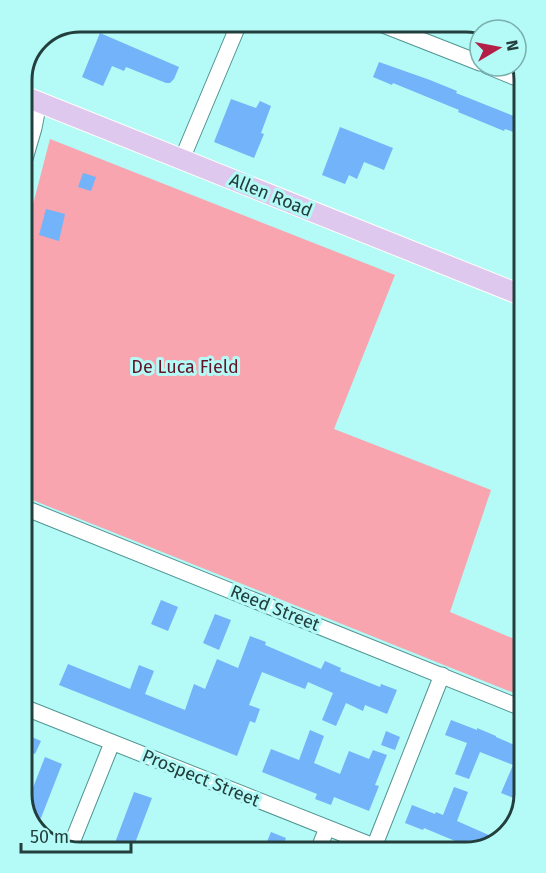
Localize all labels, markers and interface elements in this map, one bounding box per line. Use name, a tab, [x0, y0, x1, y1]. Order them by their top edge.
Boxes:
north arrow	[468, 18, 528, 78]
text: N	[502, 39, 523, 52]
street label: Allen Road	[226, 168, 316, 222]
park label: De Luca Field	[131, 356, 239, 378]
street label: Reed Street	[227, 580, 323, 636]
street label: Prospect Street	[139, 744, 263, 812]
scale bar	[21, 816, 130, 854]
text: 50 m	[30, 826, 69, 848]

